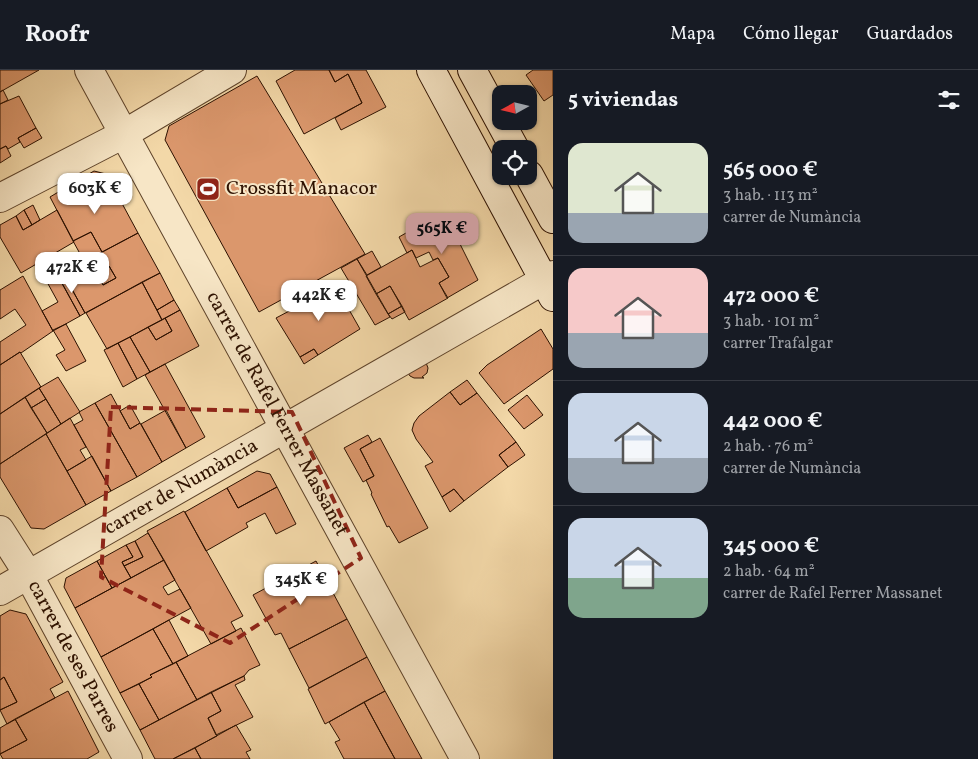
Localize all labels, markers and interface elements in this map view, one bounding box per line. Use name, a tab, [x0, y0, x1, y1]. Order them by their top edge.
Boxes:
text: Roofr	[25, 18, 90, 52]
text: Mapa	[670, 22, 715, 47]
text: Cómo llegar	[743, 22, 839, 47]
text: Guardados	[867, 22, 953, 47]
north arrow	[492, 85, 538, 130]
map controls	[492, 85, 537, 185]
text: 5 viviendas	[568, 86, 678, 115]
icon: filters	[935, 86, 963, 114]
button: locate	[492, 140, 537, 185]
text: 565 000 €	[723, 156, 818, 185]
icon: home	[608, 163, 668, 223]
pin: 603K €	[54, 172, 136, 215]
place label: Crossfit Manacor	[226, 175, 377, 203]
sports icon: Crossfit Manacor	[195, 176, 221, 202]
text: 603K €	[68, 178, 122, 200]
text: 3 hab. · 113 m²	[723, 185, 818, 207]
text: carrer de Numància	[723, 207, 861, 229]
pin: 565K €	[401, 212, 483, 255]
text: 565K €	[417, 218, 467, 240]
pin: 472K €	[31, 252, 113, 294]
text: 472K €	[46, 257, 98, 279]
pin: 442K €	[278, 280, 360, 322]
text: 472 000 €	[723, 282, 819, 311]
text: 442K €	[292, 285, 346, 307]
street label: carrer de Rafel Ferrer Massanet	[199, 287, 355, 541]
icon: home	[608, 288, 668, 348]
text: 3 hab. · 101 m²	[723, 311, 819, 333]
text: carrer Trafalgar	[723, 333, 833, 355]
text: 442 000 €	[723, 407, 822, 436]
icon: home	[608, 413, 668, 473]
street label: carrer de Numància	[99, 432, 264, 542]
text: 2 hab. · 76 m²	[723, 436, 813, 458]
text: carrer de Numància	[723, 458, 861, 480]
text: 345 000 €	[723, 532, 819, 561]
icon: home	[608, 538, 668, 598]
text: 2 hab. · 64 m²	[723, 561, 815, 583]
pin: 345K €	[260, 564, 342, 606]
text: 345K €	[275, 569, 327, 591]
street label: carrer de ses Parres	[20, 575, 125, 738]
text: carrer de Rafel Ferrer Massanet	[723, 583, 943, 605]

